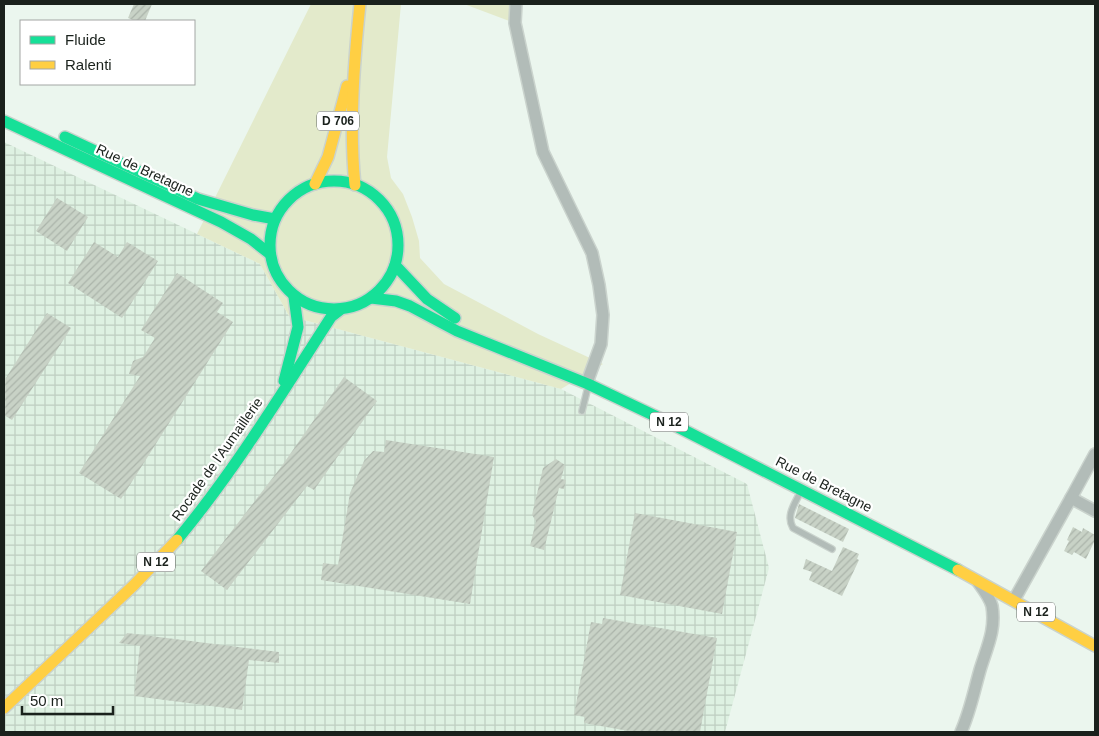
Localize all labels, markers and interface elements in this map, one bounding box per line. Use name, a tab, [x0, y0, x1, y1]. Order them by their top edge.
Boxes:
legend	[20, 20, 195, 85]
text: Fluide	[65, 31, 106, 48]
text: Ralenti	[65, 56, 112, 73]
road number: D 706	[317, 112, 359, 130]
street label: Rue de Bretagne	[94, 140, 197, 200]
street label: Rocade de l'Aumaillerie	[168, 394, 266, 524]
road number: N 12	[650, 412, 688, 432]
street label: Rue de Bretagne	[773, 453, 875, 515]
road number: N 12	[137, 552, 175, 572]
road number: N 12	[1017, 602, 1055, 622]
scale bar	[22, 684, 114, 716]
text: 50 m	[30, 692, 63, 709]

